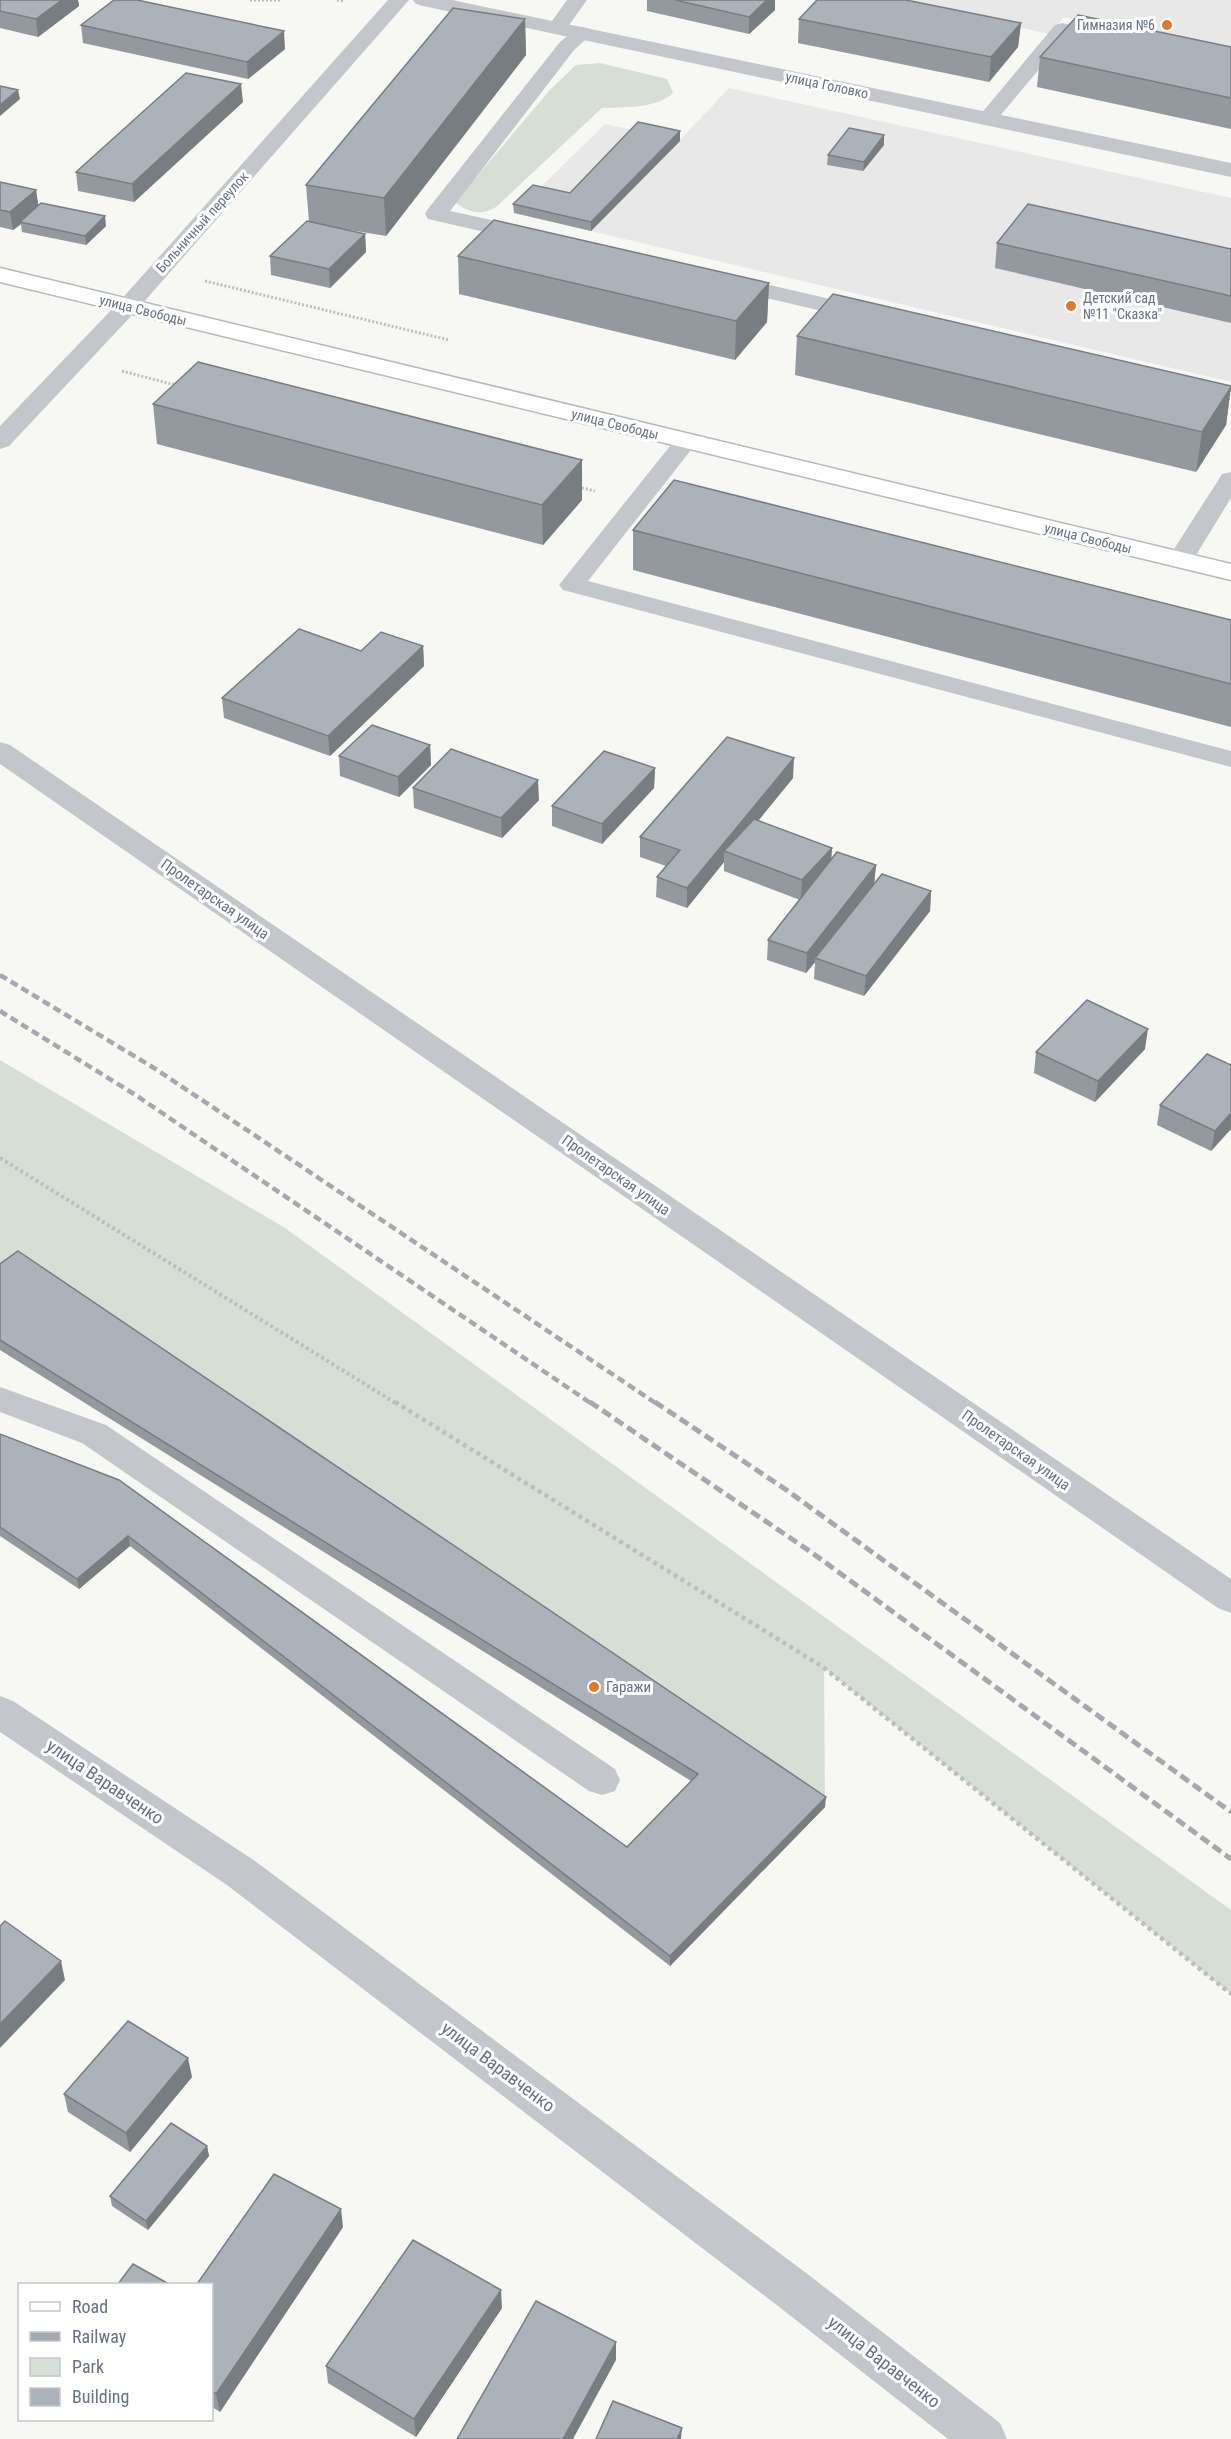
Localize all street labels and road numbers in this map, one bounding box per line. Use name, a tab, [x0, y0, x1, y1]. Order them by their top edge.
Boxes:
street label: улица Головко	[784, 68, 870, 102]
street label: Больничный переулок	[153, 168, 252, 276]
street label: улица Свободы	[98, 291, 188, 329]
street label: улица Свободы	[570, 405, 660, 443]
street label: улица Свободы	[1043, 519, 1133, 557]
street label: Пролетарская улица	[157, 855, 273, 943]
street label: Пролетарская улица	[558, 1131, 674, 1219]
street label: Пролетарская улица	[958, 1406, 1074, 1494]
street label: улица Варавченко	[43, 1735, 168, 1828]
street label: улица Варавченко	[437, 2017, 559, 2116]
street label: улица Варавченко	[824, 2311, 945, 2412]

